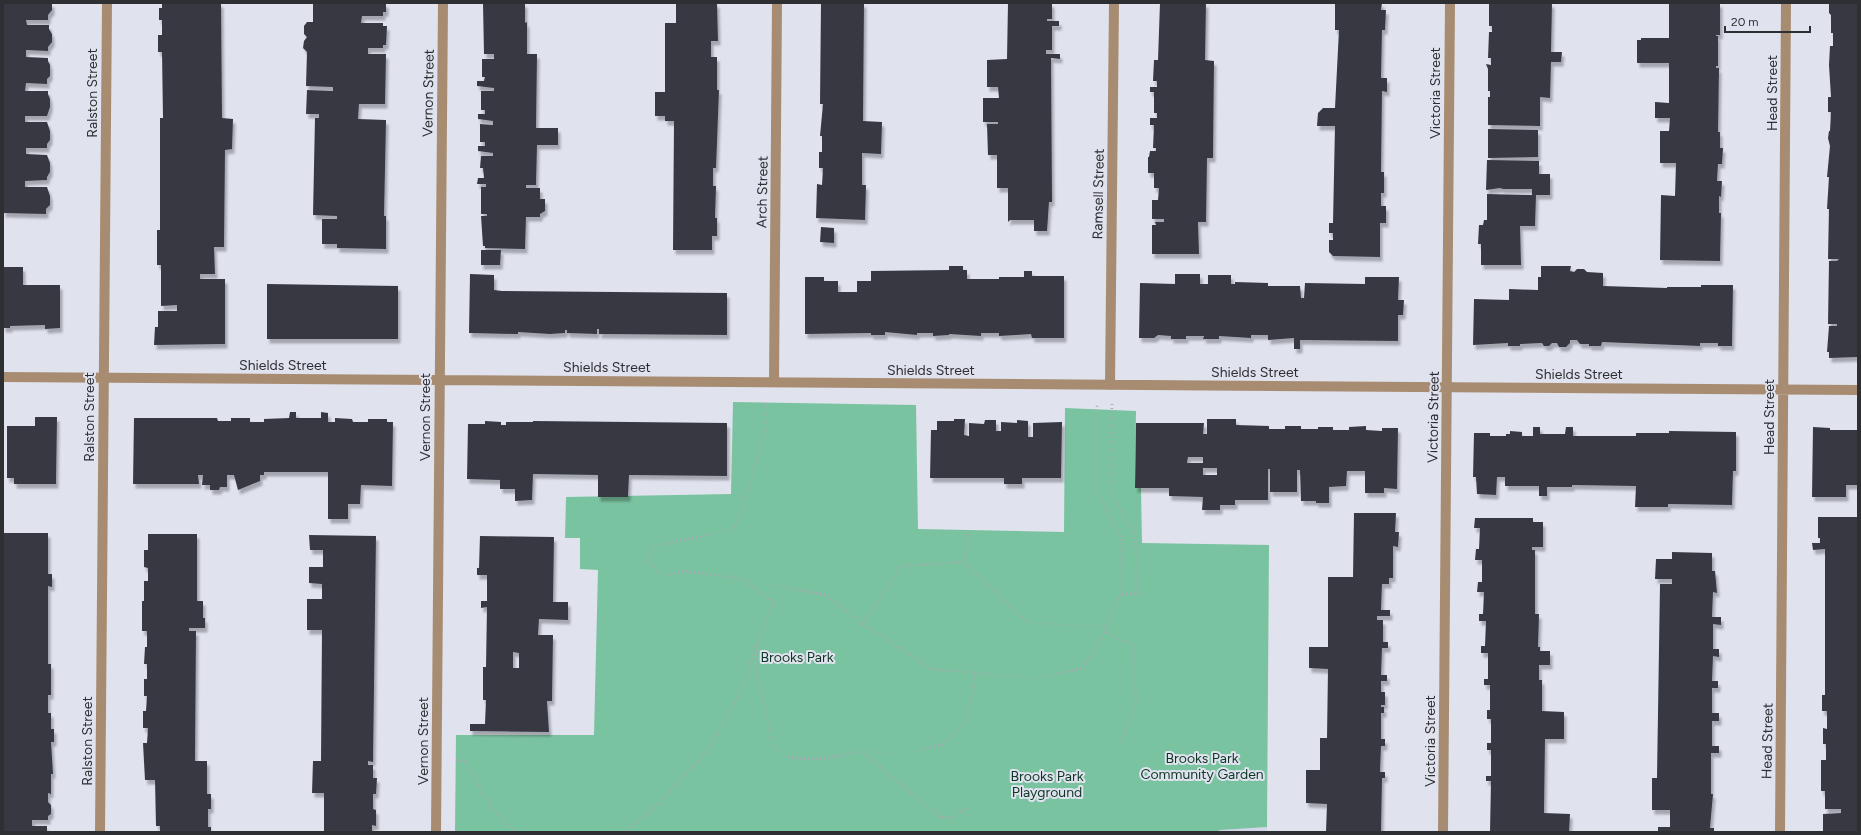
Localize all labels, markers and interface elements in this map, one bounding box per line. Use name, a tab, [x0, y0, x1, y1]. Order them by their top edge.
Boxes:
scale bar	[1725, 8, 1810, 34]
text: 20 m	[1731, 15, 1759, 29]
street label: Victoria Street	[1427, 47, 1444, 139]
street label: Ralston Street	[84, 48, 101, 138]
street label: Vernon Street	[419, 49, 438, 137]
street label: Head Street	[1764, 55, 1781, 131]
street label: Ramsell Street	[1089, 148, 1108, 240]
street label: Arch Street	[753, 156, 772, 228]
street label: Shields Street	[239, 357, 327, 374]
street label: Shields Street	[563, 359, 651, 376]
street label: Shields Street	[887, 362, 975, 379]
street label: Shields Street	[1211, 364, 1299, 381]
street label: Shields Street	[1535, 366, 1623, 383]
street label: Victoria Street	[1424, 371, 1443, 463]
street label: Ralston Street	[81, 372, 98, 462]
street label: Vernon Street	[417, 373, 434, 461]
street label: Head Street	[1761, 379, 1778, 455]
park label: Brooks Park	[761, 649, 834, 666]
street label: Victoria Street	[1422, 695, 1439, 787]
street label: Ralston Street	[79, 696, 96, 786]
street label: Vernon Street	[415, 697, 432, 785]
street label: Head Street	[1758, 703, 1777, 779]
park label: Brooks Park Community Garden	[1140, 750, 1264, 783]
park label: Brooks Park Playground	[1011, 768, 1084, 801]

